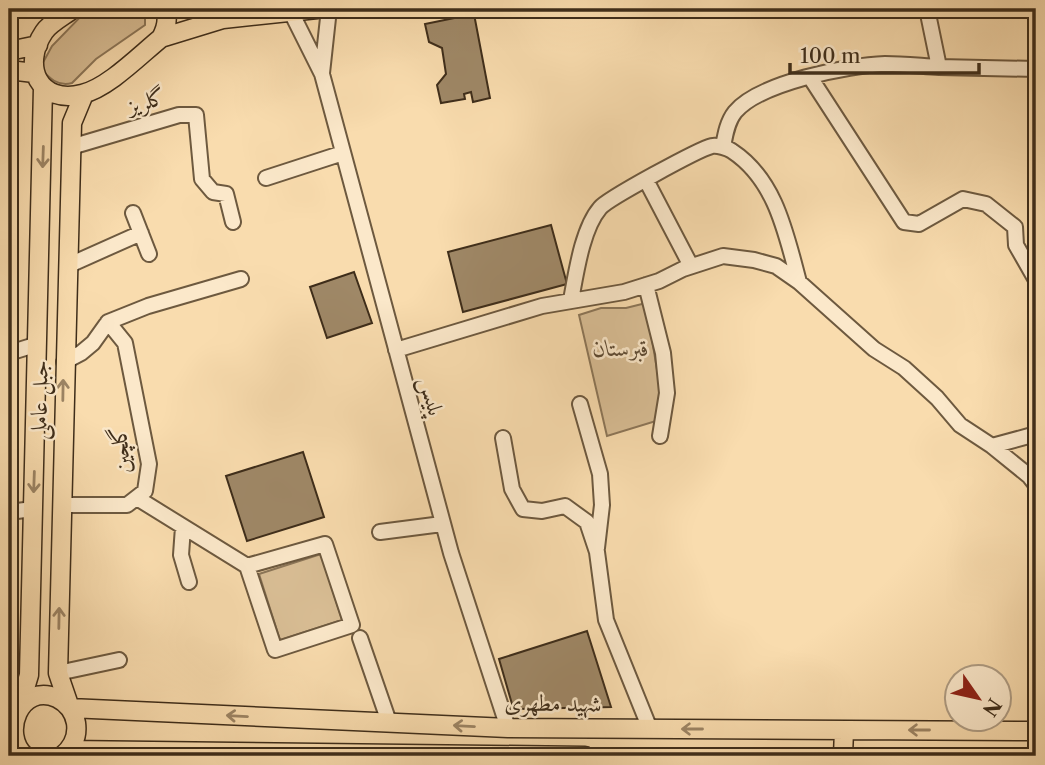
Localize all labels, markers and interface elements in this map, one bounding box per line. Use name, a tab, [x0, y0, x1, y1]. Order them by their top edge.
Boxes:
scale bar	[790, 32, 978, 76]
text: 100 m	[800, 43, 861, 68]
street label: گلریز	[122, 82, 169, 121]
one-way arrow	[36, 145, 49, 168]
park label: قبرستان	[593, 334, 649, 362]
street label: جبل عاملی	[24, 360, 58, 440]
street label: پلیس	[410, 373, 451, 421]
one-way arrow	[57, 379, 70, 402]
street label: گلچین	[103, 424, 139, 475]
one-way arrow	[27, 470, 40, 493]
one-way arrow	[53, 606, 66, 629]
north arrow	[944, 664, 1014, 734]
street label: شهید مطهری	[504, 688, 602, 719]
text: N	[978, 694, 1006, 721]
one-way arrow	[226, 709, 249, 722]
one-way arrow	[453, 719, 476, 732]
one-way arrow	[680, 722, 703, 736]
one-way arrow	[908, 724, 931, 737]

